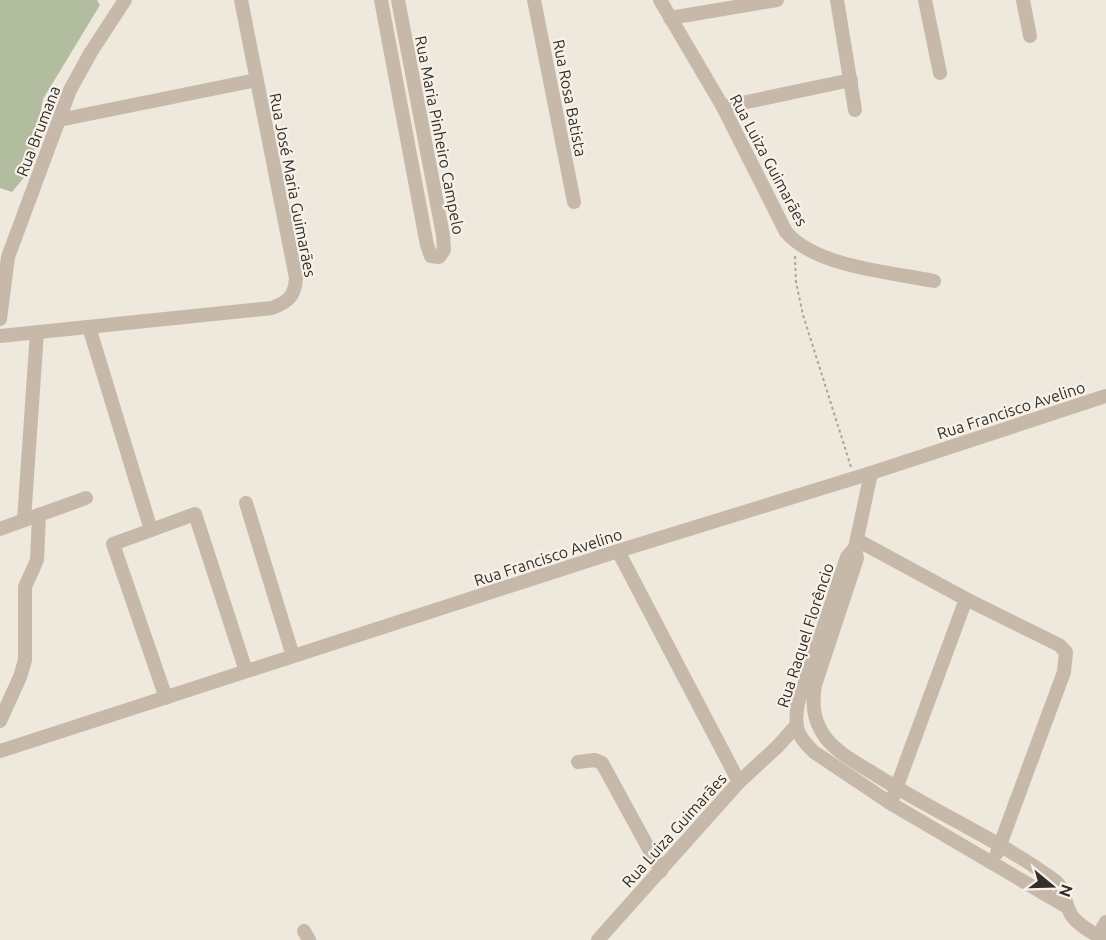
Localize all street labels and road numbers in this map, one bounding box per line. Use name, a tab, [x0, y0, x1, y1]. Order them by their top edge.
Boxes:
street label: Rua Maria Pinheiro Campelo	[412, 34, 468, 236]
street label: Rua Rosa Batista	[550, 38, 590, 158]
street label: Rua Brumana	[12, 83, 64, 179]
street label: Rua José Maria Guimarães	[266, 91, 320, 279]
street label: Rua Luiza Guimarães	[727, 91, 811, 229]
street label: Rua Francisco Avelino	[935, 378, 1087, 442]
street label: Rua Francisco Avelino	[472, 525, 624, 589]
street label: Rua Raquel Florêncio	[773, 560, 837, 710]
street label: Rua Luiza Guimarães	[618, 769, 730, 891]

